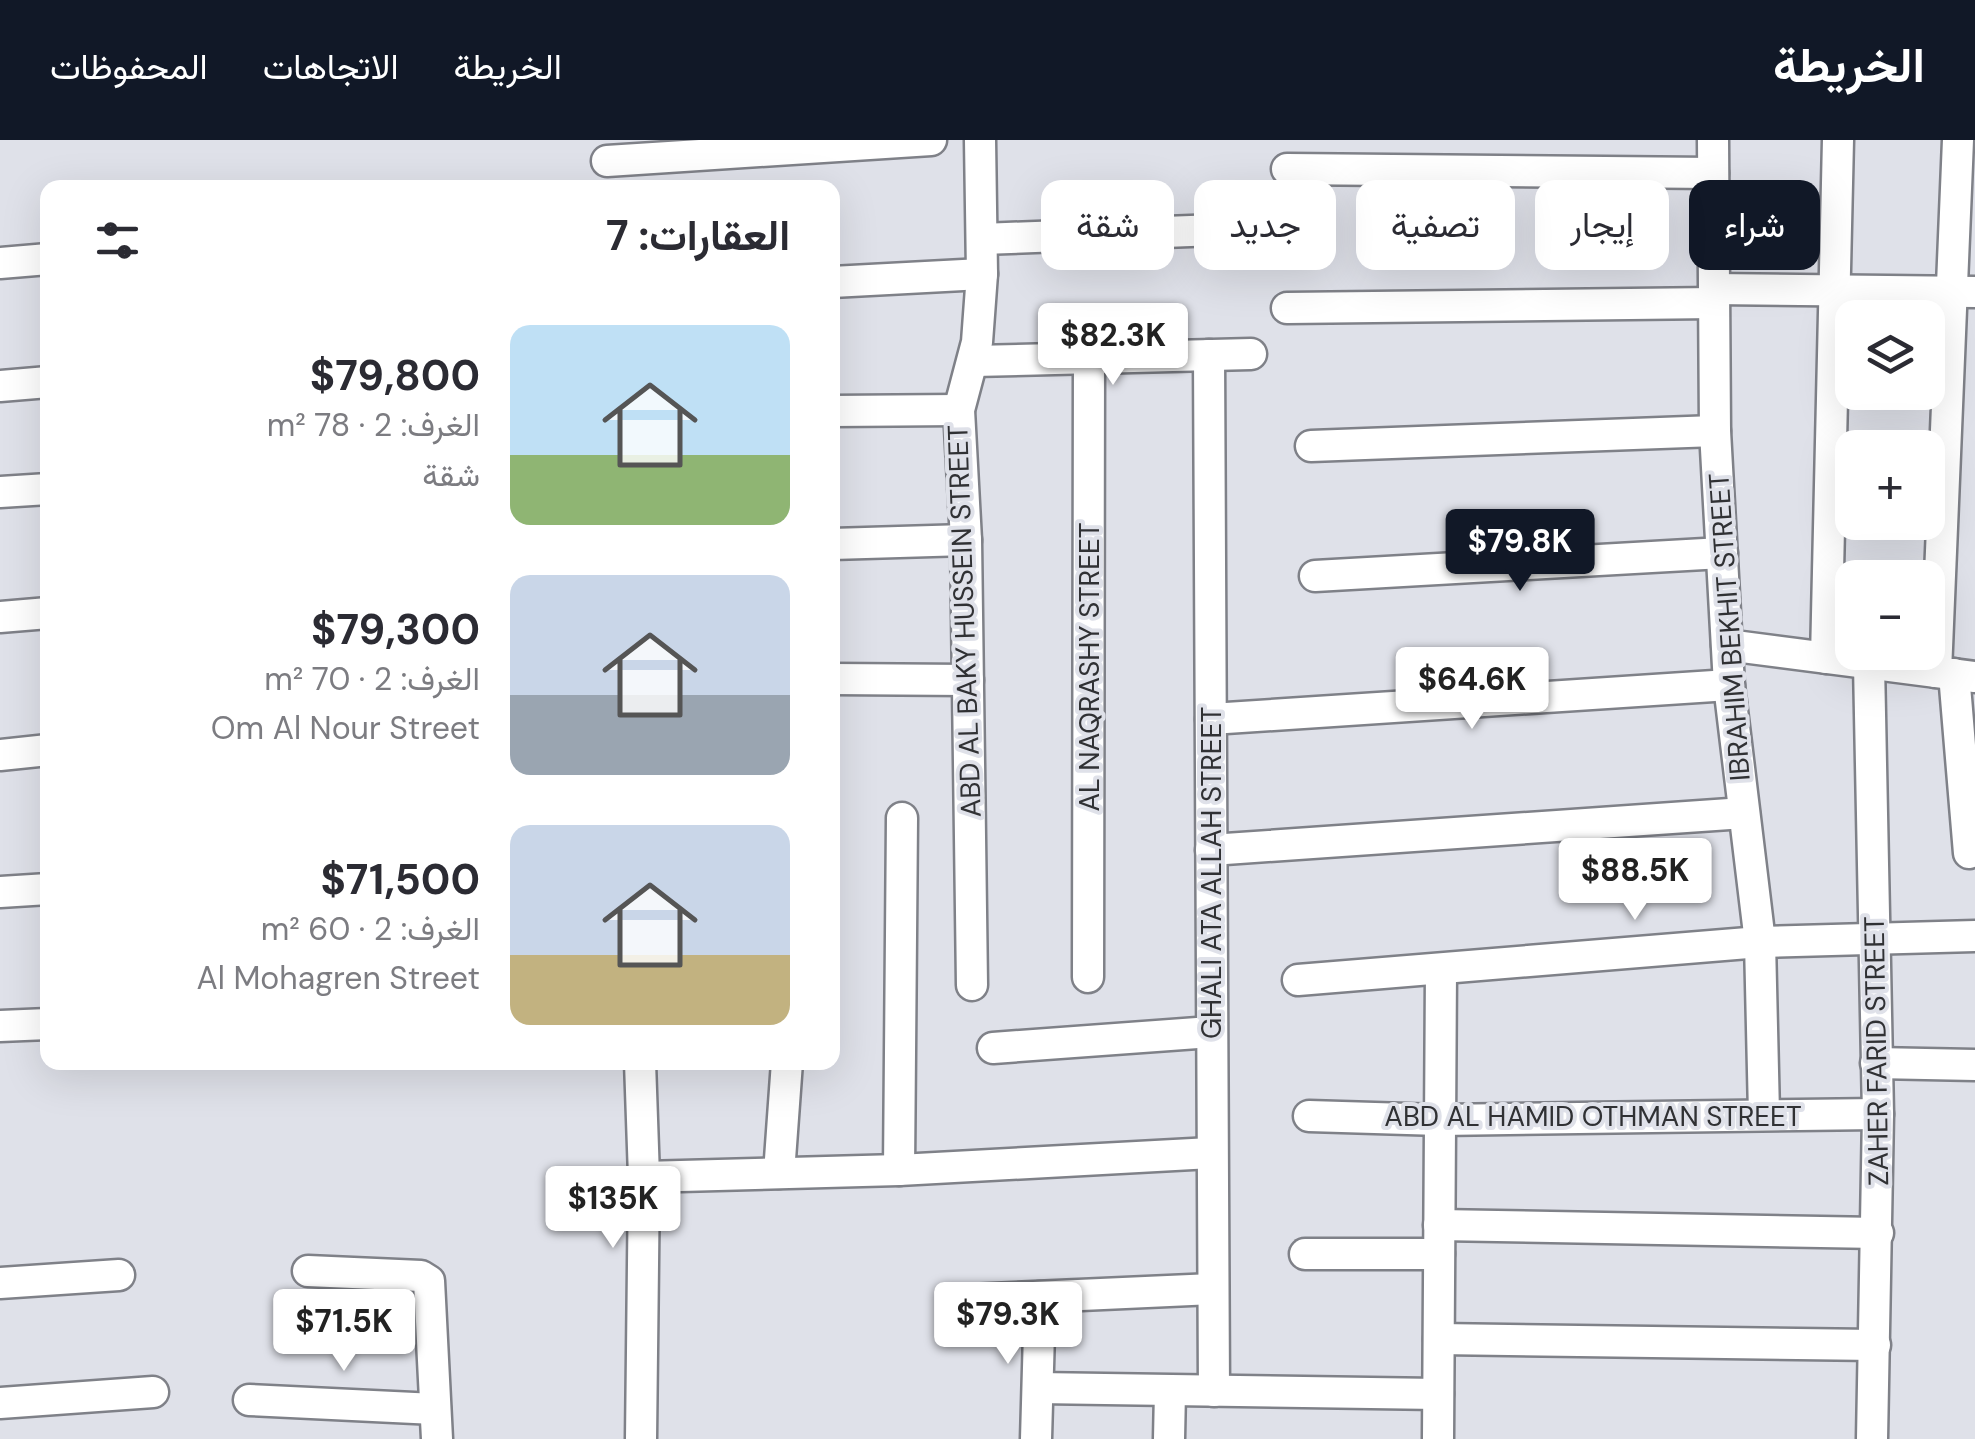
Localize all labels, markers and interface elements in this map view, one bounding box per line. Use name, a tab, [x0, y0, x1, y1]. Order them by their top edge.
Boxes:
text: الخريطة	[1773, 34, 1925, 97]
text: المحفوظات	[50, 44, 208, 90]
text: الاتجاهات	[263, 44, 399, 90]
text: الخريطة	[454, 44, 562, 90]
chip: شقة	[1041, 180, 1174, 270]
chip: جديد	[1194, 180, 1336, 270]
chip: تصفية	[1356, 180, 1515, 270]
chip: إيجار	[1535, 180, 1669, 270]
chip: شراء	[1689, 180, 1820, 270]
text: العقارات: 7	[606, 208, 790, 263]
icon: filters	[90, 213, 145, 268]
map controls	[1835, 300, 1945, 670]
button: layers	[1835, 300, 1945, 410]
pin: $82.3K	[1032, 303, 1194, 388]
text: $82.3K	[1060, 314, 1166, 356]
text: $79,800	[310, 348, 480, 403]
icon: home	[590, 365, 710, 485]
text: الغرف: 2 · 78 m²	[267, 404, 480, 446]
street label: ABD AL BAKY HUSSEIN STREET	[939, 424, 990, 818]
button: +	[1835, 430, 1945, 540]
text: شقة	[422, 454, 480, 496]
street label: IBRAHIM BEKHIT STREET	[1700, 472, 1759, 782]
pin: $79.8K	[1439, 509, 1601, 594]
text: $79.8K	[1468, 520, 1572, 562]
street label: AL NAQRASHY STREET	[1071, 523, 1108, 811]
button: −	[1835, 560, 1945, 670]
text: $79,300	[311, 602, 480, 657]
icon: home	[590, 615, 710, 735]
pin: $64.6K	[1391, 647, 1553, 732]
text: الغرف: 2 · 70 m²	[264, 658, 480, 700]
text: $64.6K	[1418, 658, 1526, 700]
text: Om Al Nour Street	[211, 707, 480, 749]
street label: GHALI ATA ALLAH STREET	[1193, 707, 1230, 1039]
pin: $88.5K	[1554, 838, 1716, 923]
text: $88.5K	[1581, 849, 1689, 891]
text: $71,500	[320, 852, 480, 907]
icon: home	[590, 865, 710, 985]
text: الغرف: 2 · 60 m²	[261, 908, 480, 950]
street label: ZAHER FARID STREET	[1856, 916, 1897, 1186]
text: Al Mohagren Street	[197, 957, 480, 999]
street label: ABD AL HAMID OTHMAN STREET	[1384, 1098, 1802, 1135]
pin: $135K	[543, 1166, 683, 1251]
text: $135K	[567, 1177, 659, 1219]
pin: $79.3K	[927, 1282, 1089, 1367]
pin: $71.5K	[263, 1289, 425, 1374]
text: $79.3K	[956, 1293, 1060, 1335]
text: $71.5K	[295, 1300, 393, 1342]

